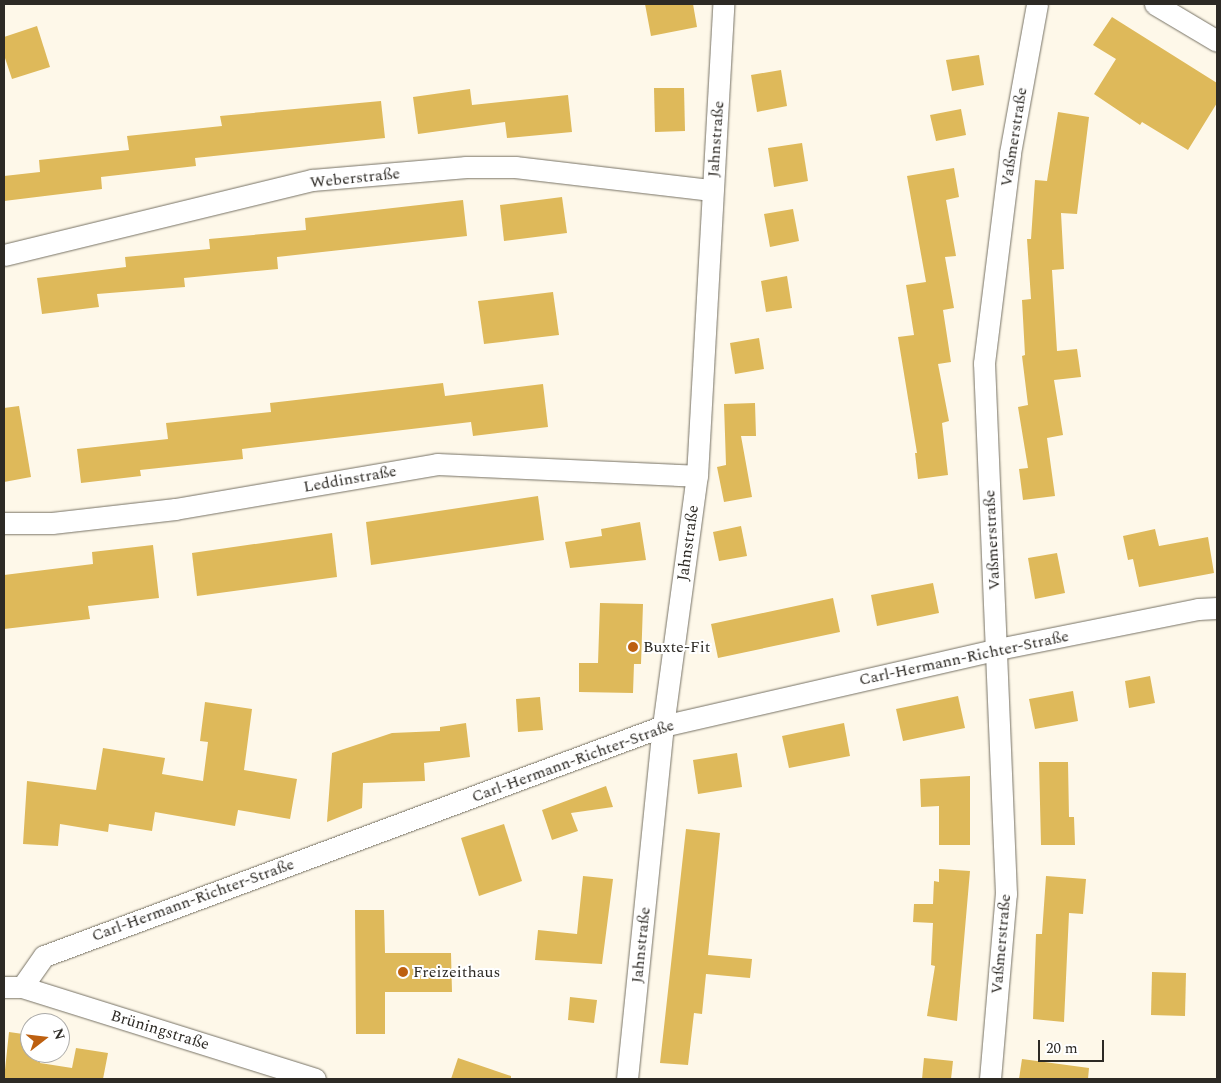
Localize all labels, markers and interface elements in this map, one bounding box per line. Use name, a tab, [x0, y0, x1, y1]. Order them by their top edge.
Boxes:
street label: Vaßmerstraße	[997, 86, 1031, 188]
street label: Jahnstraße	[704, 100, 728, 178]
street label: Weberstraße	[309, 164, 401, 192]
street label: Leddinstraße	[302, 461, 398, 497]
street label: Vaßmerstraße	[980, 489, 1004, 591]
street label: Jahnstraße	[673, 504, 703, 582]
street label: Carl-Hermann-Richter-Straße	[857, 626, 1071, 690]
place label: Buxte-Fit	[643, 637, 710, 657]
marker: Buxte-Fit	[627, 641, 639, 653]
street label: Carl-Hermann-Richter-Straße	[469, 715, 677, 807]
street label: Carl-Hermann-Richter-Straße	[89, 854, 297, 946]
street label: Vaßmerstraße	[987, 893, 1015, 995]
street label: Jahnstraße	[627, 906, 655, 984]
place label: Freizeithaus	[413, 962, 500, 982]
marker: Freizeithaus	[397, 966, 409, 978]
street label: Brüningstraße	[108, 1006, 212, 1054]
north arrow	[20, 1013, 70, 1063]
text: N	[47, 1026, 71, 1042]
scale bar	[1041, 1030, 1107, 1062]
text: 20 m	[1046, 1037, 1078, 1060]

